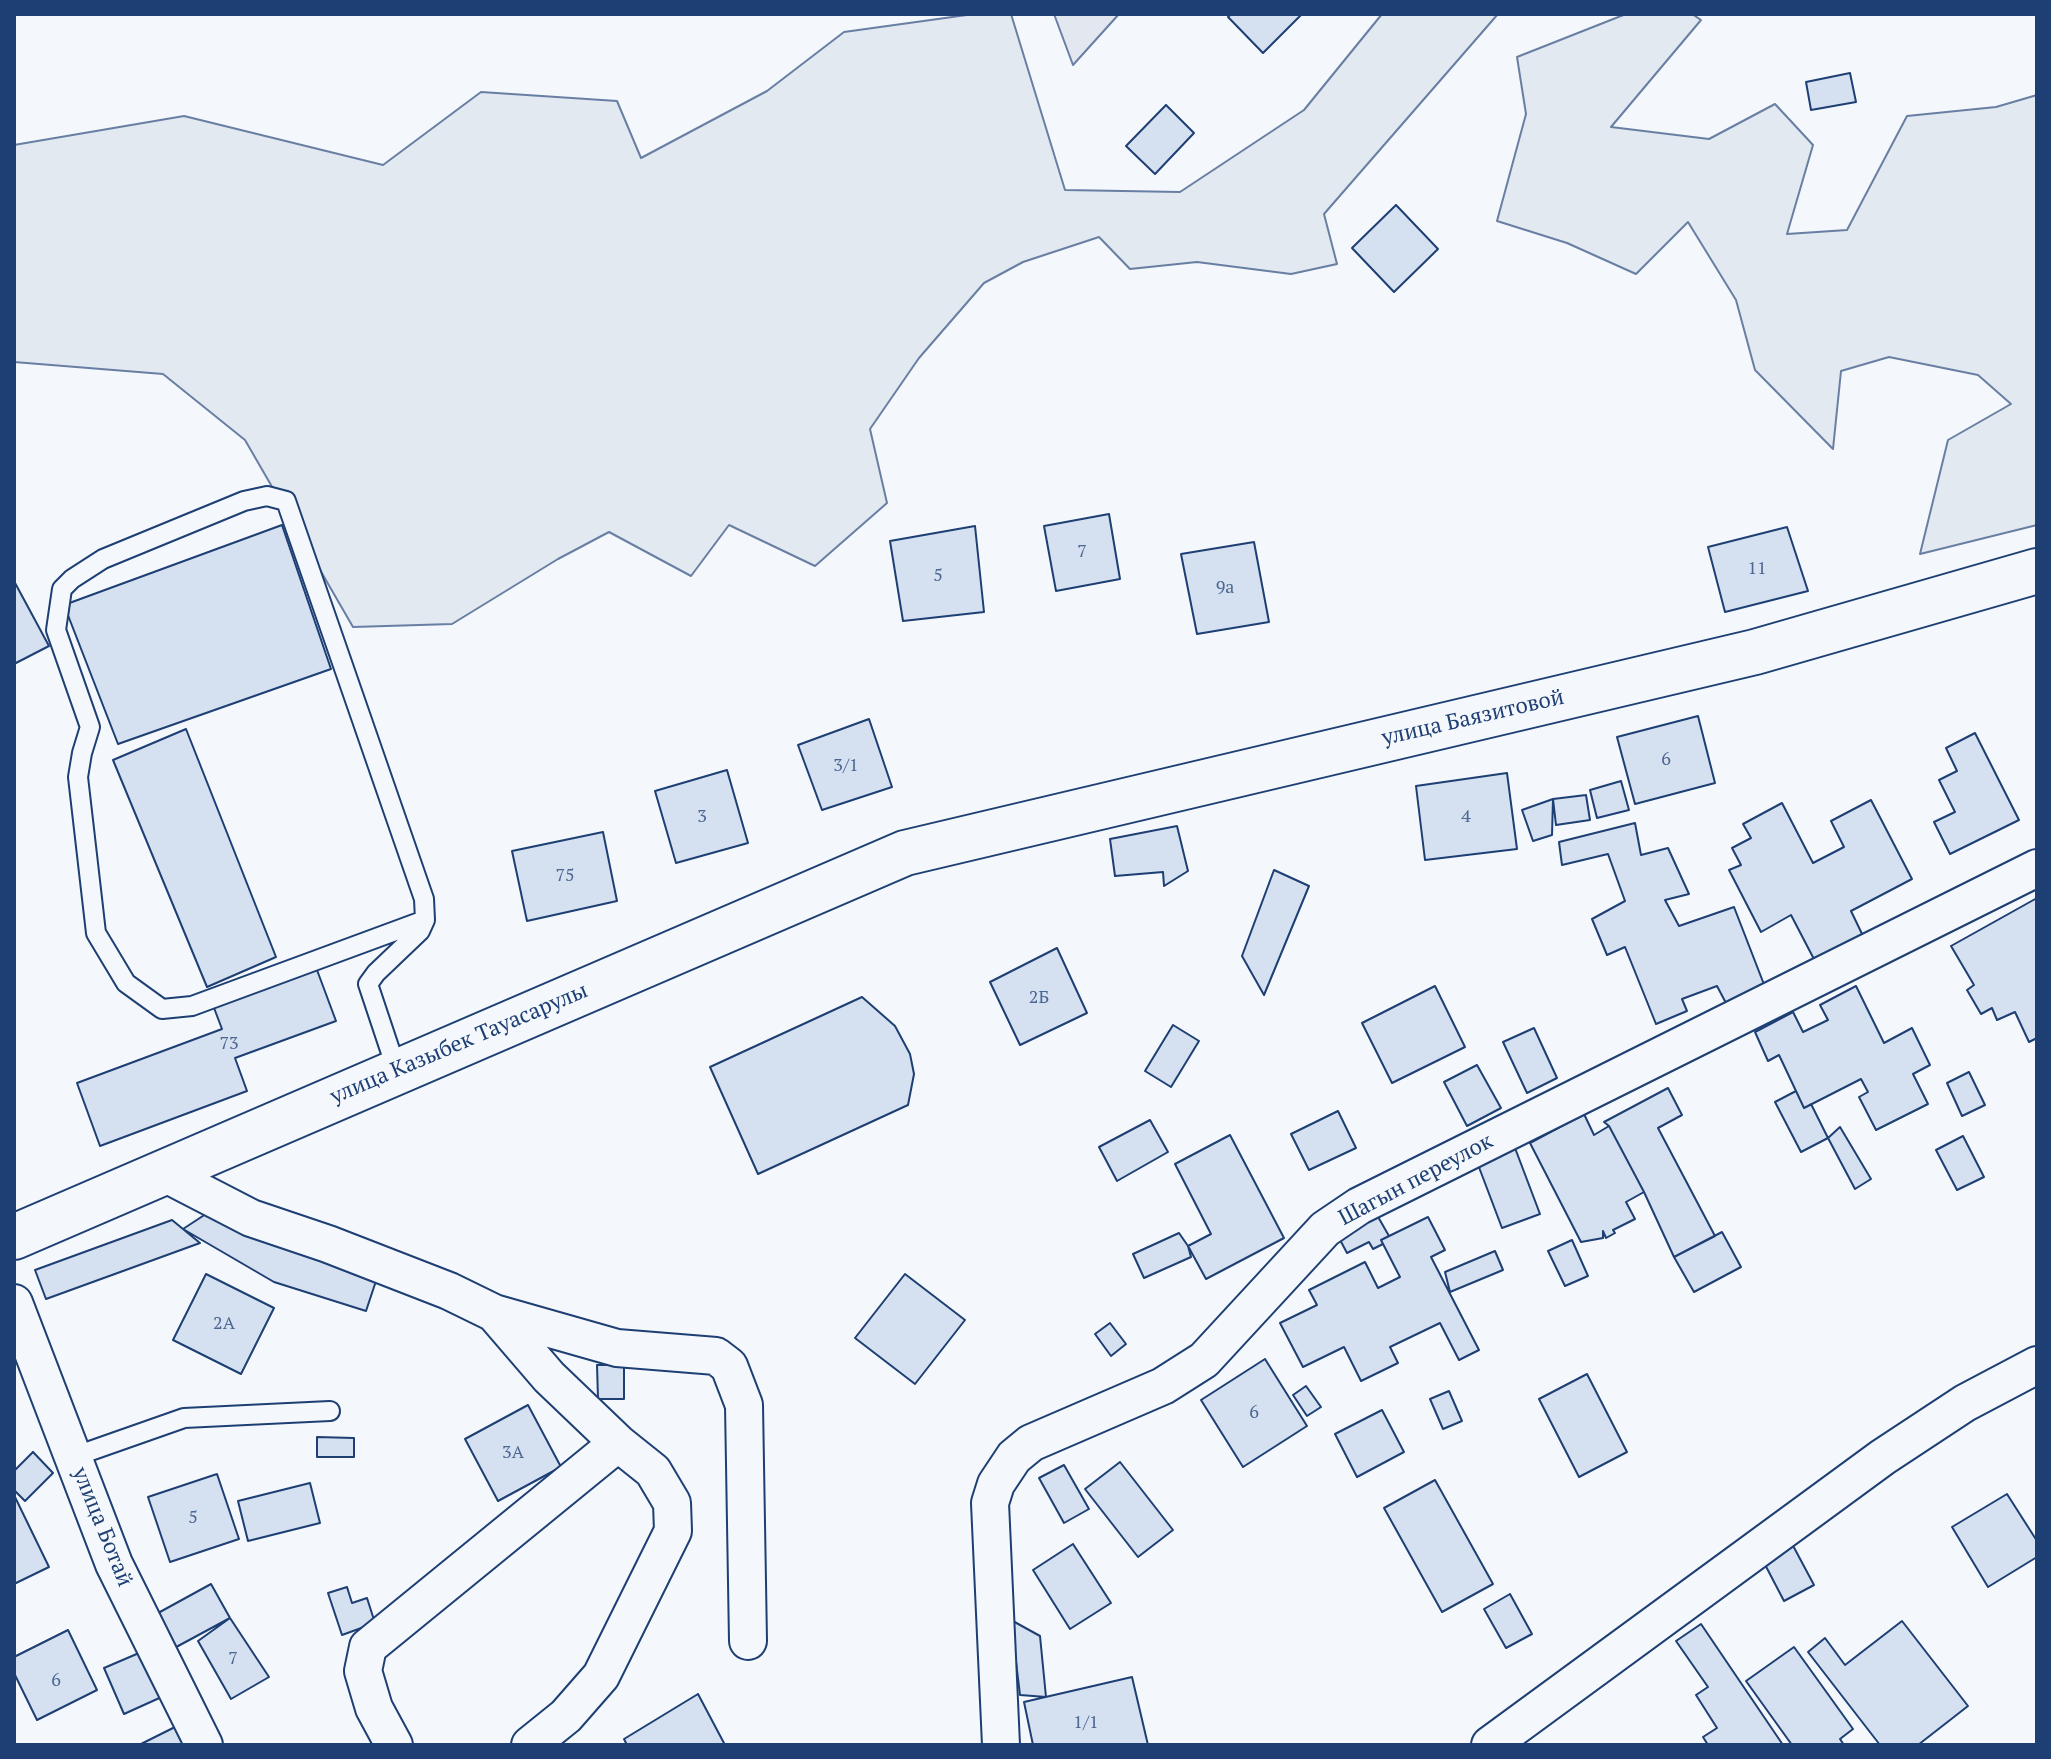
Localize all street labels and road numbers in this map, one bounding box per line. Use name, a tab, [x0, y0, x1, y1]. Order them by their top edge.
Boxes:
street label: улица Баязитовой	[1379, 684, 1567, 752]
street label: улица Казыбек Тауасарулы	[326, 978, 592, 1110]
street label: Шагын переулок	[1335, 1128, 1497, 1232]
street label: улица Ботай	[66, 1463, 138, 1591]

